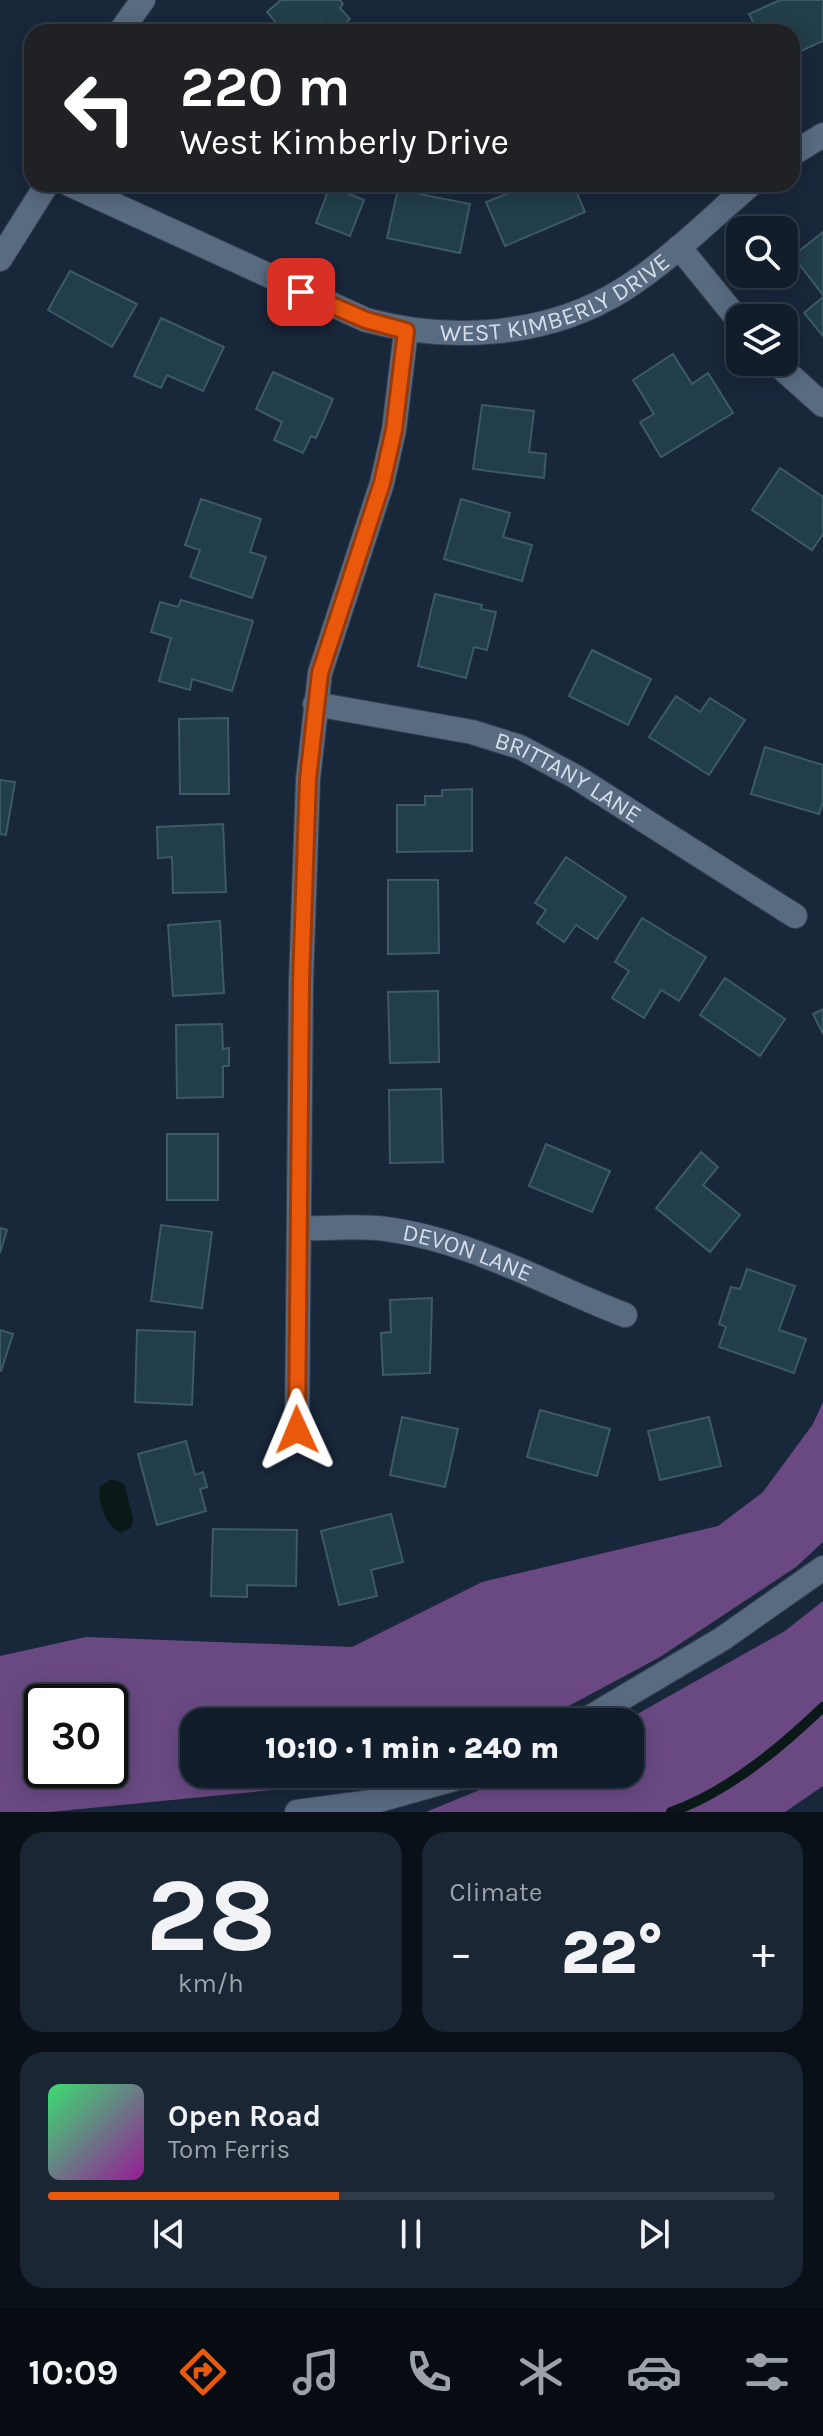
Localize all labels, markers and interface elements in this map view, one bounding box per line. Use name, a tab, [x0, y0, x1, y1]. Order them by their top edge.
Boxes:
text: 220 m	[180, 54, 351, 119]
icon: left	[48, 56, 152, 160]
text: West Kimberly Drive	[180, 121, 509, 163]
map controls	[726, 216, 798, 376]
button: search	[726, 216, 798, 288]
street label: WEST KIMBERLY DRIVE	[439, 247, 675, 347]
pin	[267, 258, 335, 326]
icon: arrive	[279, 270, 323, 314]
button: layers	[726, 304, 798, 376]
street label: BRITTANY LANE	[491, 726, 646, 829]
street label: DEVON LANE	[400, 1218, 537, 1288]
position arrow	[255, 1388, 339, 1472]
speed limit sign: 30	[24, 1684, 128, 1788]
text: 10:10 · 1 min · 240 m	[265, 1730, 559, 1766]
text: 28	[146, 1855, 276, 1976]
text: Climate	[450, 1877, 542, 1908]
text: 22°	[561, 1918, 663, 1988]
text: −	[450, 1928, 473, 1979]
text: +	[752, 1928, 775, 1979]
text: km/h	[178, 1968, 244, 1999]
text: Open Road	[168, 2098, 321, 2134]
text: Tom Ferris	[168, 2134, 290, 2165]
icon: previous	[147, 2212, 191, 2256]
icon: pause	[389, 2212, 433, 2256]
icon: next	[632, 2212, 676, 2256]
icon: directions	[175, 2344, 231, 2400]
icon: music	[288, 2344, 344, 2400]
icon: phone	[401, 2344, 457, 2400]
icon: climate	[513, 2344, 569, 2400]
icon: car	[626, 2344, 682, 2400]
icon: filters	[739, 2344, 795, 2400]
text: 10:09	[28, 2351, 118, 2393]

